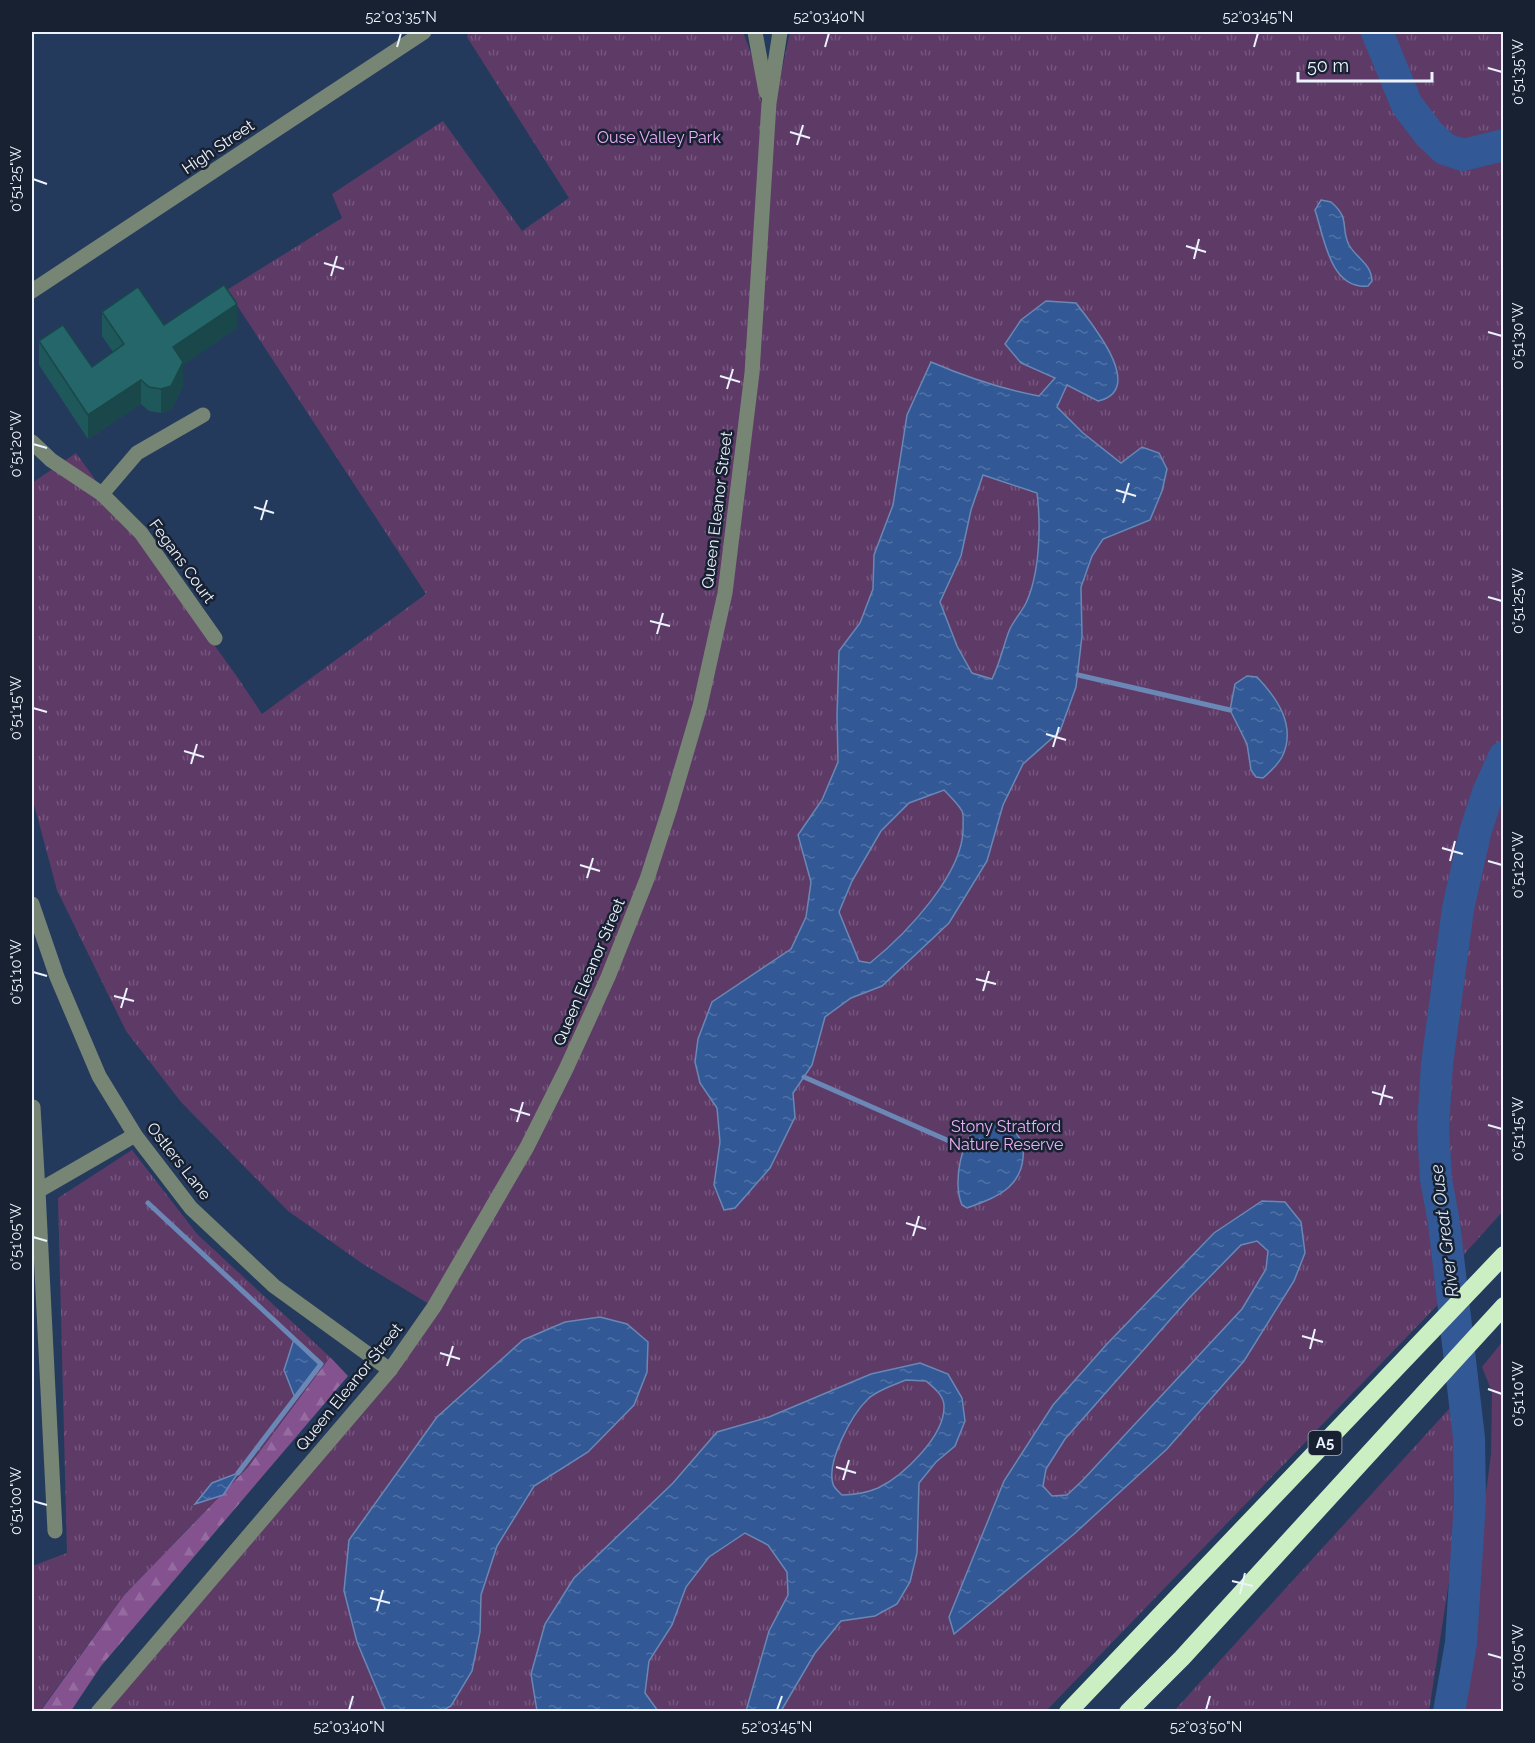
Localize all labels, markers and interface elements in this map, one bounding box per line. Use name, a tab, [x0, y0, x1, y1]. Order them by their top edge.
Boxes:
text: 52°03'35"N	[365, 8, 437, 26]
text: 52°03'40"N	[793, 8, 865, 26]
text: 52°03'45"N	[1223, 8, 1293, 26]
text: 0°51'35"W	[1509, 39, 1527, 105]
scale bar	[1298, 45, 1432, 83]
text: 50 m	[1307, 55, 1349, 76]
street label: High Street	[178, 116, 258, 178]
park label: Ouse Valley Park	[597, 128, 721, 147]
text: 0°51'25"W	[7, 146, 25, 212]
text: 0°51'30"W	[1509, 302, 1527, 369]
text: 0°51'20"W	[7, 410, 25, 477]
street label: Queen Eleanor Street	[698, 430, 736, 590]
street label: Fegans Court	[145, 515, 219, 607]
text: 0°51'25"W	[1509, 568, 1527, 634]
text: 0°51'15"W	[7, 675, 25, 740]
text: 0°51'20"W	[1509, 831, 1527, 898]
street label: Queen Eleanor Street	[549, 895, 629, 1049]
text: 0°51'10"W	[7, 939, 25, 1005]
text: 0°51'15"W	[1509, 1096, 1527, 1161]
park label: Stony Stratford Nature Reserve	[949, 1117, 1063, 1154]
street label: Ostlers Lane	[143, 1118, 215, 1204]
water label: River Great Ouse	[1425, 1163, 1463, 1299]
text: 0°51'05"W	[7, 1203, 25, 1271]
street label: Queen Eleanor Street	[292, 1319, 407, 1455]
text: 0°51'10"W	[1509, 1361, 1527, 1427]
road number: A5	[1308, 1431, 1342, 1455]
text: 0°51'00"W	[7, 1467, 25, 1535]
text: 0°51'05"W	[1509, 1624, 1527, 1692]
text: 52°03'40"N	[313, 1718, 385, 1736]
text: 52°03'45"N	[742, 1718, 812, 1736]
text: 52°03'50"N	[1170, 1718, 1242, 1736]

